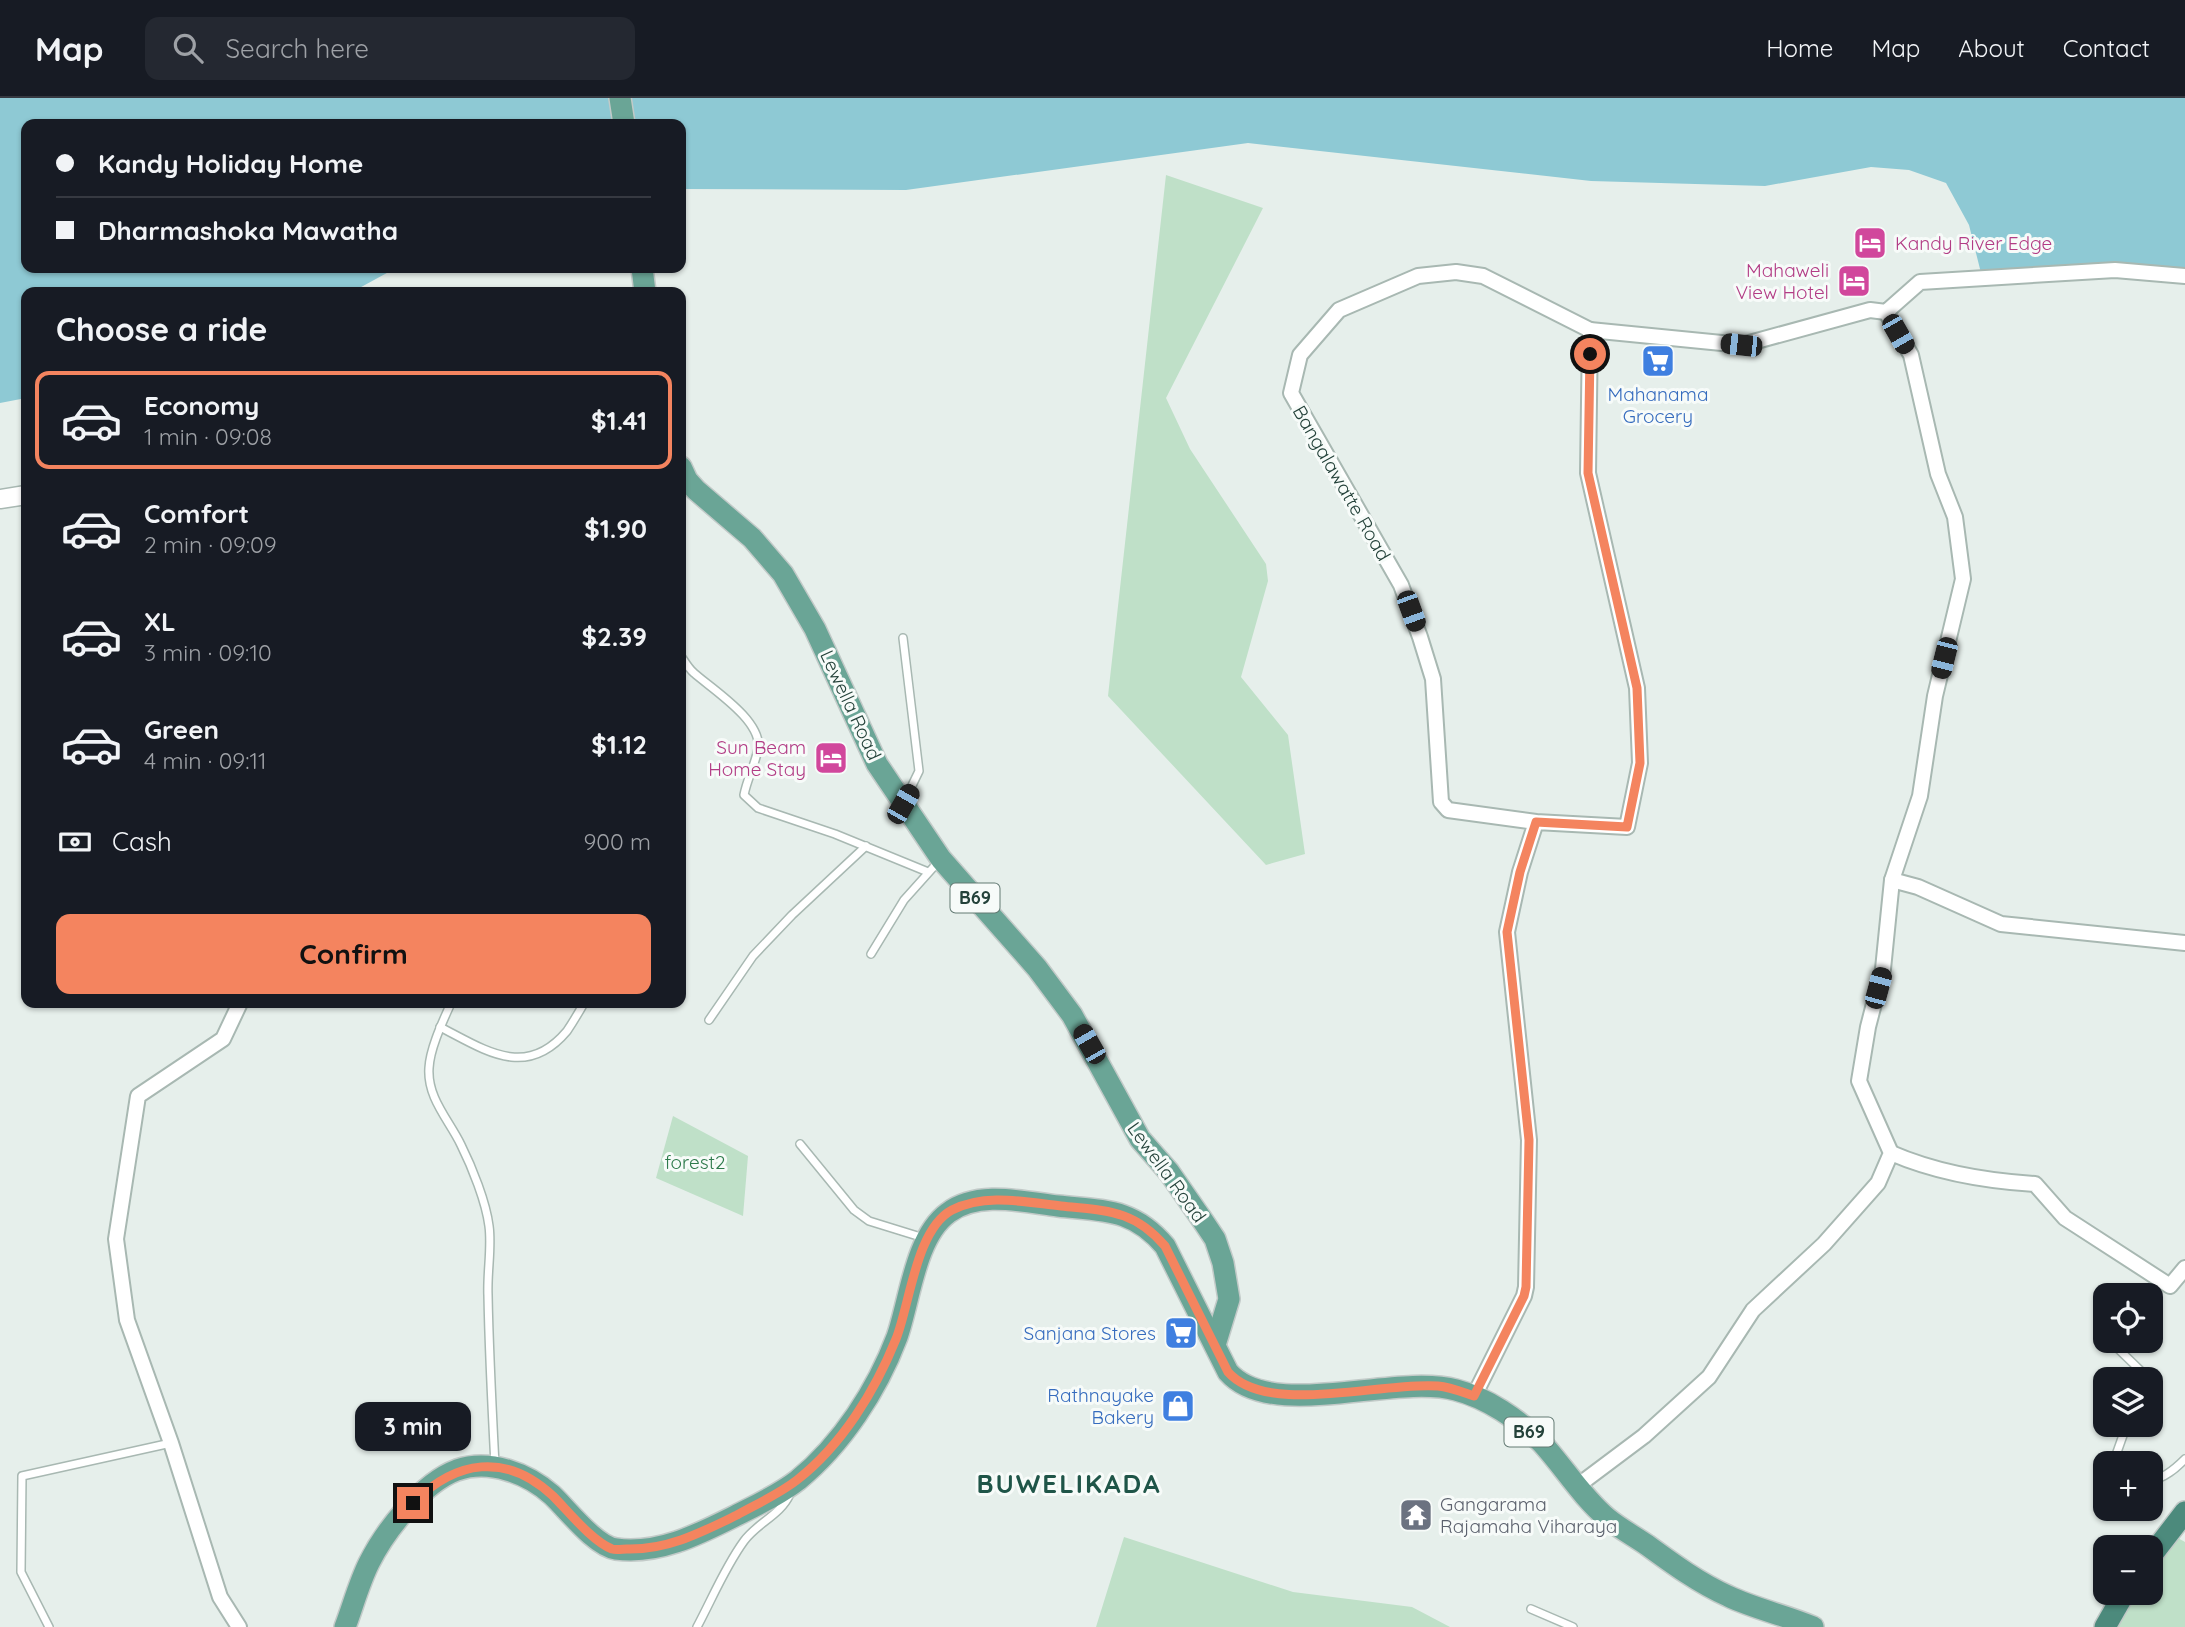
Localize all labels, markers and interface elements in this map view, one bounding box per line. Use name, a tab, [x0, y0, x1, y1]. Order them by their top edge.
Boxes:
search box	[145, 17, 635, 80]
text: Map	[35, 28, 103, 69]
icon: search	[169, 29, 207, 67]
text: Search here	[225, 32, 369, 65]
text: Home	[1766, 33, 1833, 63]
text: Map	[1871, 33, 1920, 63]
text: About	[1958, 33, 2025, 63]
text: Contact	[2063, 33, 2150, 63]
text: Kandy Holiday Home	[98, 147, 363, 180]
text: Dharmashoka Mawatha	[98, 214, 398, 247]
hotel icon: Kandy River Edge	[1851, 224, 1889, 262]
place label: Kandy River Edge	[1895, 231, 2052, 255]
place label: Mahaweli View Hotel	[1735, 258, 1829, 304]
hotel icon: Mahaweli View Hotel	[1835, 262, 1873, 300]
text: Choose a ride	[56, 309, 268, 349]
car	[1879, 311, 1918, 357]
car	[1720, 332, 1763, 358]
route start	[1574, 338, 1606, 370]
supermarket icon: Mahanama Grocery	[1639, 342, 1677, 380]
place label: Mahanama Grocery	[1608, 382, 1708, 428]
icon: car	[60, 389, 123, 452]
text: Economy	[144, 389, 259, 422]
street label: Bangalawatte Road	[1288, 401, 1396, 565]
text: $1.41	[591, 404, 647, 437]
text: 1 min · 09:08	[144, 422, 272, 451]
icon: car	[60, 497, 123, 560]
text: Comfort	[144, 497, 249, 530]
text: $1.90	[584, 512, 647, 545]
text: 2 min · 09:09	[144, 530, 277, 559]
car	[1394, 588, 1429, 634]
icon: car	[60, 605, 123, 668]
text: XL	[144, 605, 176, 638]
text: $2.39	[581, 620, 647, 653]
car	[1929, 635, 1960, 681]
text: 3 min · 09:10	[144, 638, 272, 667]
street label: Lewella Road	[815, 646, 887, 764]
icon: car	[60, 713, 123, 776]
text: Green	[144, 713, 219, 746]
text: $1.12	[591, 728, 647, 761]
place label: Sun Beam Home Stay	[708, 735, 806, 781]
hotel icon: Sun Beam Home Stay	[812, 739, 850, 777]
text: 4 min · 09:11	[144, 746, 266, 775]
car	[884, 781, 923, 827]
icon: cash	[56, 823, 94, 861]
text: Cash	[112, 825, 172, 858]
text: 900 m	[584, 827, 651, 856]
road number: B69	[950, 884, 1000, 912]
button: Confirm	[56, 914, 651, 994]
car	[1863, 965, 1894, 1011]
car	[1070, 1021, 1109, 1067]
street label: Lewella Road	[1122, 1117, 1212, 1227]
park label: forest2	[664, 1150, 726, 1174]
map controls	[2093, 1283, 2163, 1605]
button: locate	[2093, 1283, 2163, 1353]
supermarket icon: Sanjana Stores	[1162, 1314, 1200, 1352]
place label: Sanjana Stores	[1023, 1321, 1156, 1345]
button: layers	[2093, 1367, 2163, 1437]
place label: Rathnayake Bakery	[1047, 1383, 1154, 1429]
shop icon: Rathnayake Bakery	[1159, 1387, 1197, 1425]
callout: 3 min	[355, 1402, 471, 1450]
text: 3 min	[383, 1412, 443, 1441]
road number: B69	[1504, 1418, 1554, 1447]
button: +	[2093, 1451, 2163, 1521]
district label: BUWELIKADA	[976, 1467, 1162, 1500]
route end	[397, 1487, 429, 1519]
place label: Gangarama Rajamaha Viharaya	[1440, 1492, 1617, 1538]
temple icon: Gangarama Rajamaha Viharaya	[1397, 1496, 1435, 1534]
button: −	[2093, 1535, 2163, 1605]

